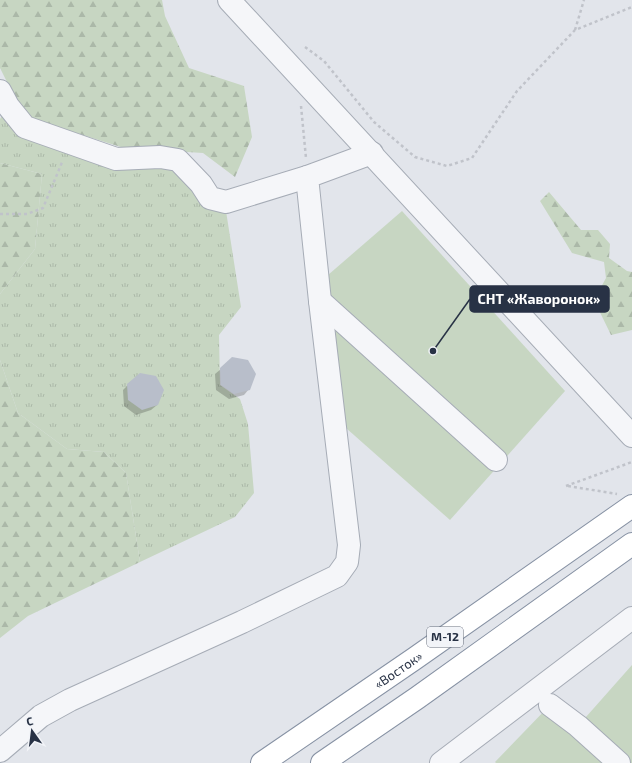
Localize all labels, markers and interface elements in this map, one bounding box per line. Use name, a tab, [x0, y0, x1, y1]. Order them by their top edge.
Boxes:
callout: СНТ «Жаворонок»	[470, 286, 609, 312]
text: СНТ «Жаворонок»	[478, 290, 600, 307]
road number: М-12	[427, 627, 463, 647]
street label: «Восток»	[371, 648, 426, 692]
north arrow	[12, 711, 52, 751]
text: С	[25, 714, 35, 728]

